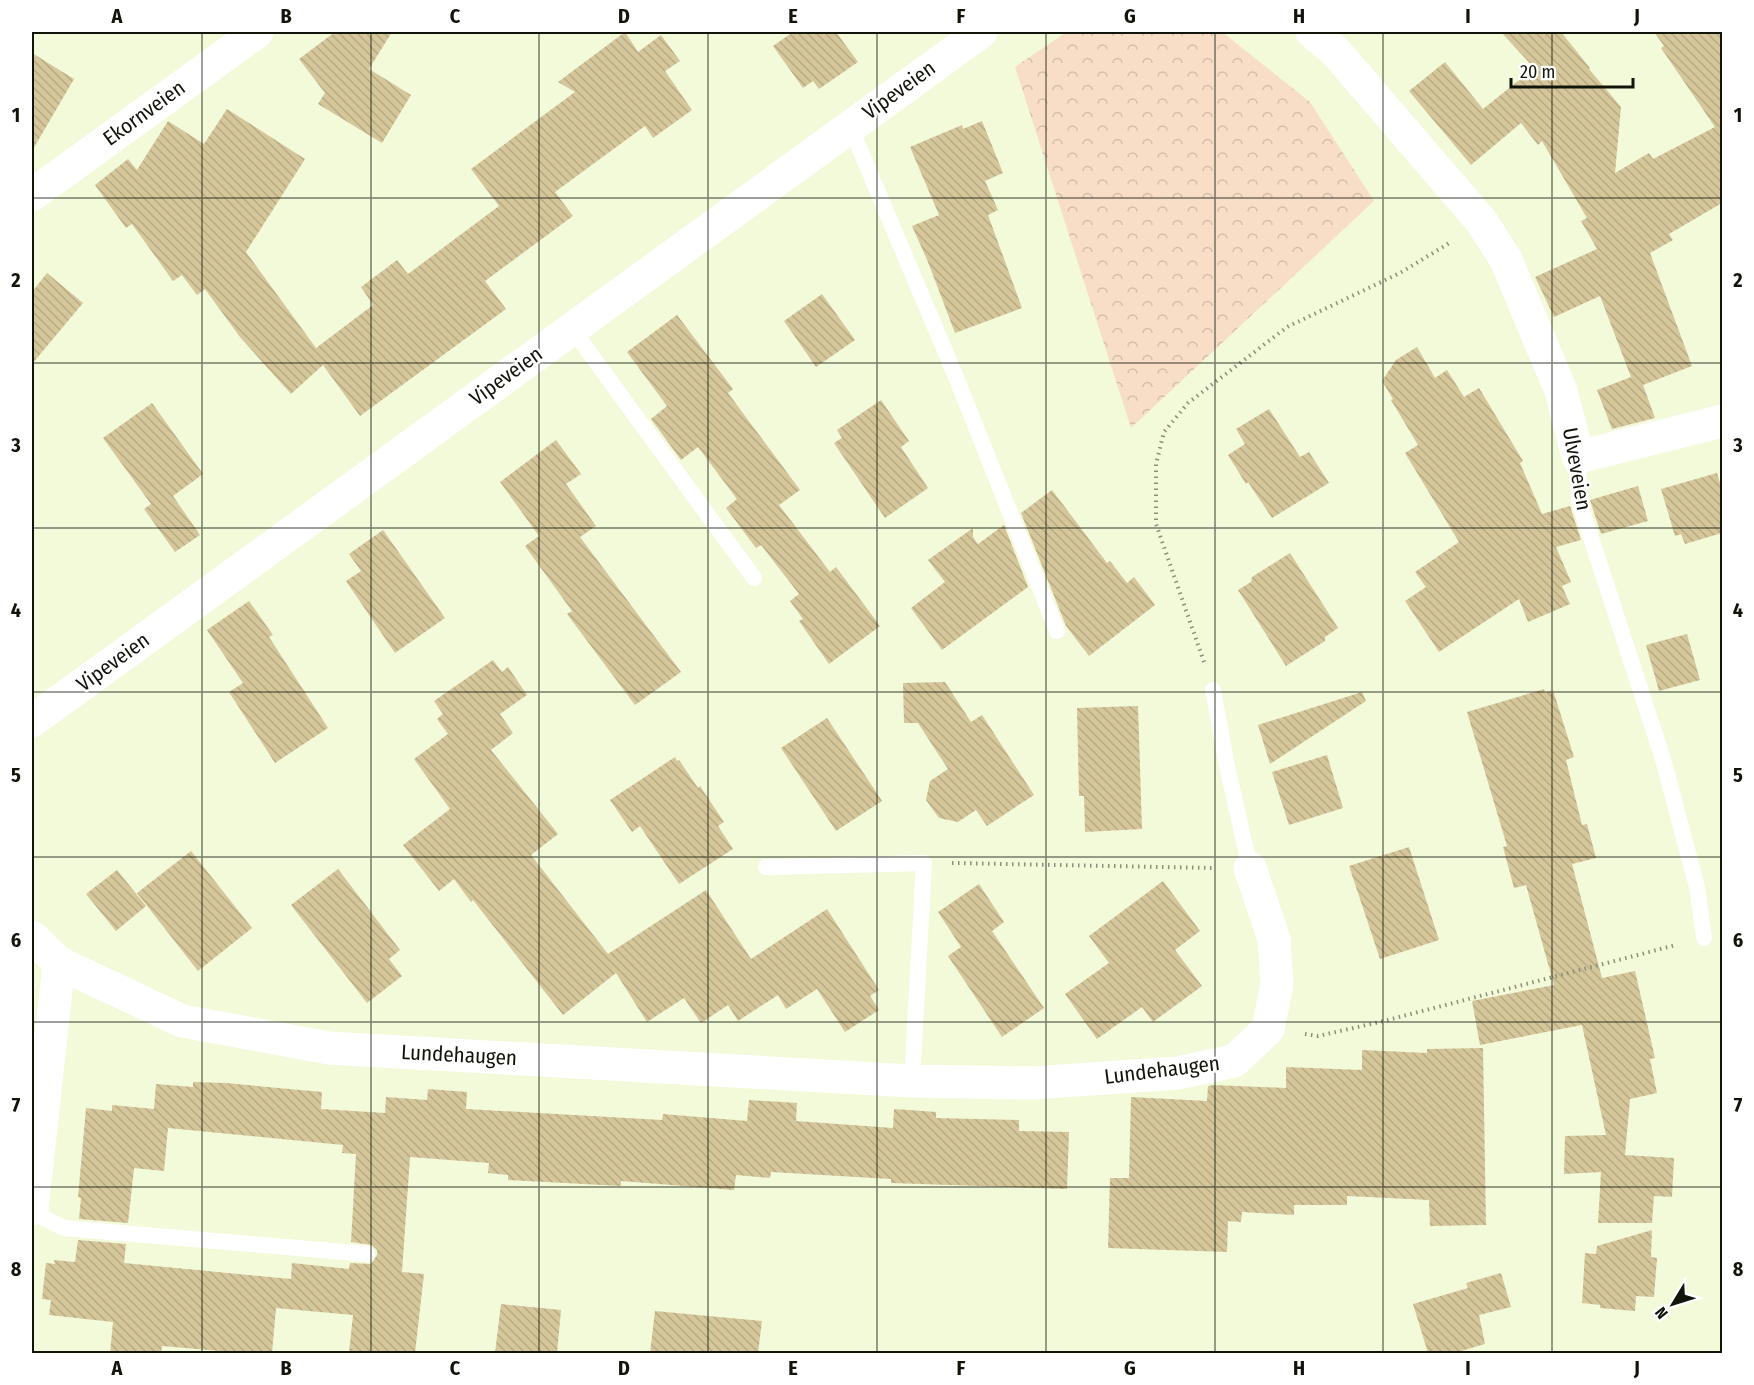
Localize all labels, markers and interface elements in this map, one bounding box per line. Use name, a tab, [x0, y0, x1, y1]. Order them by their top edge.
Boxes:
text: A	[111, 4, 124, 28]
text: B	[280, 4, 292, 28]
text: C	[450, 4, 461, 28]
text: D	[618, 4, 630, 28]
text: E	[788, 4, 798, 28]
text: F	[957, 4, 966, 28]
text: G	[1124, 4, 1136, 28]
text: H	[1293, 4, 1305, 28]
text: I	[1465, 4, 1471, 28]
text: J	[1633, 4, 1640, 28]
scale bar	[1511, 51, 1632, 89]
street label: Vipeveien	[857, 55, 941, 125]
text: 20 m	[1520, 61, 1555, 83]
street label: Ekornveien	[98, 75, 190, 151]
text: 1	[12, 103, 20, 127]
text: 1	[1734, 103, 1742, 127]
text: 2	[10, 268, 21, 292]
text: 2	[1732, 268, 1743, 292]
street label: Vipeveien	[464, 341, 548, 411]
street label: Ulveveien	[1557, 426, 1597, 512]
text: 3	[10, 433, 21, 457]
text: 3	[1732, 433, 1743, 457]
text: 4	[11, 598, 21, 622]
text: 4	[1733, 598, 1743, 622]
street label: Vipeveien	[71, 627, 155, 697]
text: 5	[11, 763, 21, 787]
text: 5	[1733, 763, 1743, 787]
text: 6	[11, 928, 21, 952]
text: 6	[1733, 928, 1743, 952]
street label: Lundehaugen	[400, 1039, 518, 1071]
street label: Lundehaugen	[1103, 1050, 1221, 1090]
text: 7	[12, 1093, 21, 1117]
text: 7	[1734, 1093, 1743, 1117]
text: 8	[11, 1257, 22, 1281]
text: 8	[1733, 1257, 1744, 1281]
north arrow	[1643, 1274, 1703, 1334]
text: N	[1651, 1303, 1672, 1323]
text: A	[111, 1356, 124, 1380]
text: B	[280, 1356, 292, 1380]
text: C	[450, 1356, 461, 1380]
text: D	[618, 1356, 630, 1380]
text: E	[788, 1356, 798, 1380]
text: F	[957, 1356, 966, 1380]
text: G	[1124, 1356, 1136, 1380]
text: H	[1293, 1356, 1305, 1380]
text: I	[1465, 1356, 1471, 1380]
text: J	[1633, 1356, 1640, 1380]

